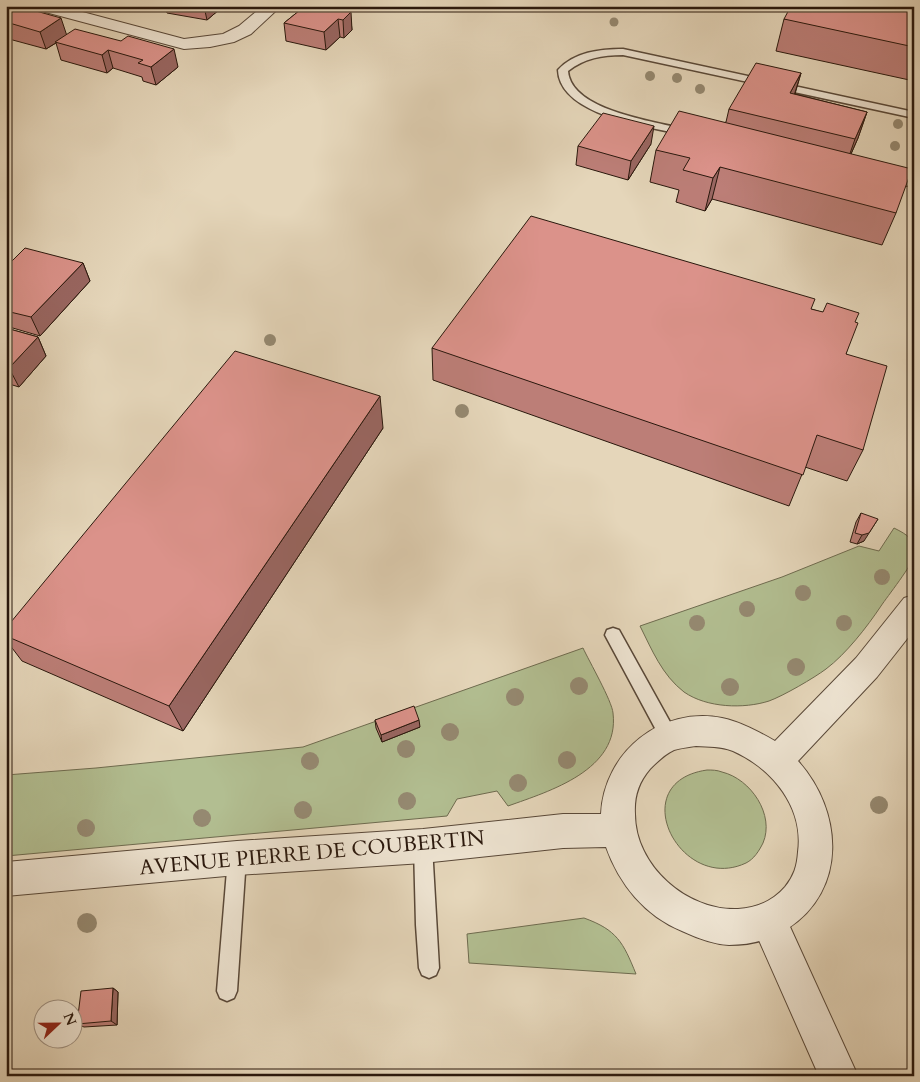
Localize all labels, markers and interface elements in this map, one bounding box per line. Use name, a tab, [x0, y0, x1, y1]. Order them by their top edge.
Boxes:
street label: AVENUE PIERRE DE COUBERTIN	[138, 823, 486, 883]
north arrow	[32, 1000, 82, 1050]
text: N	[59, 1010, 81, 1029]

